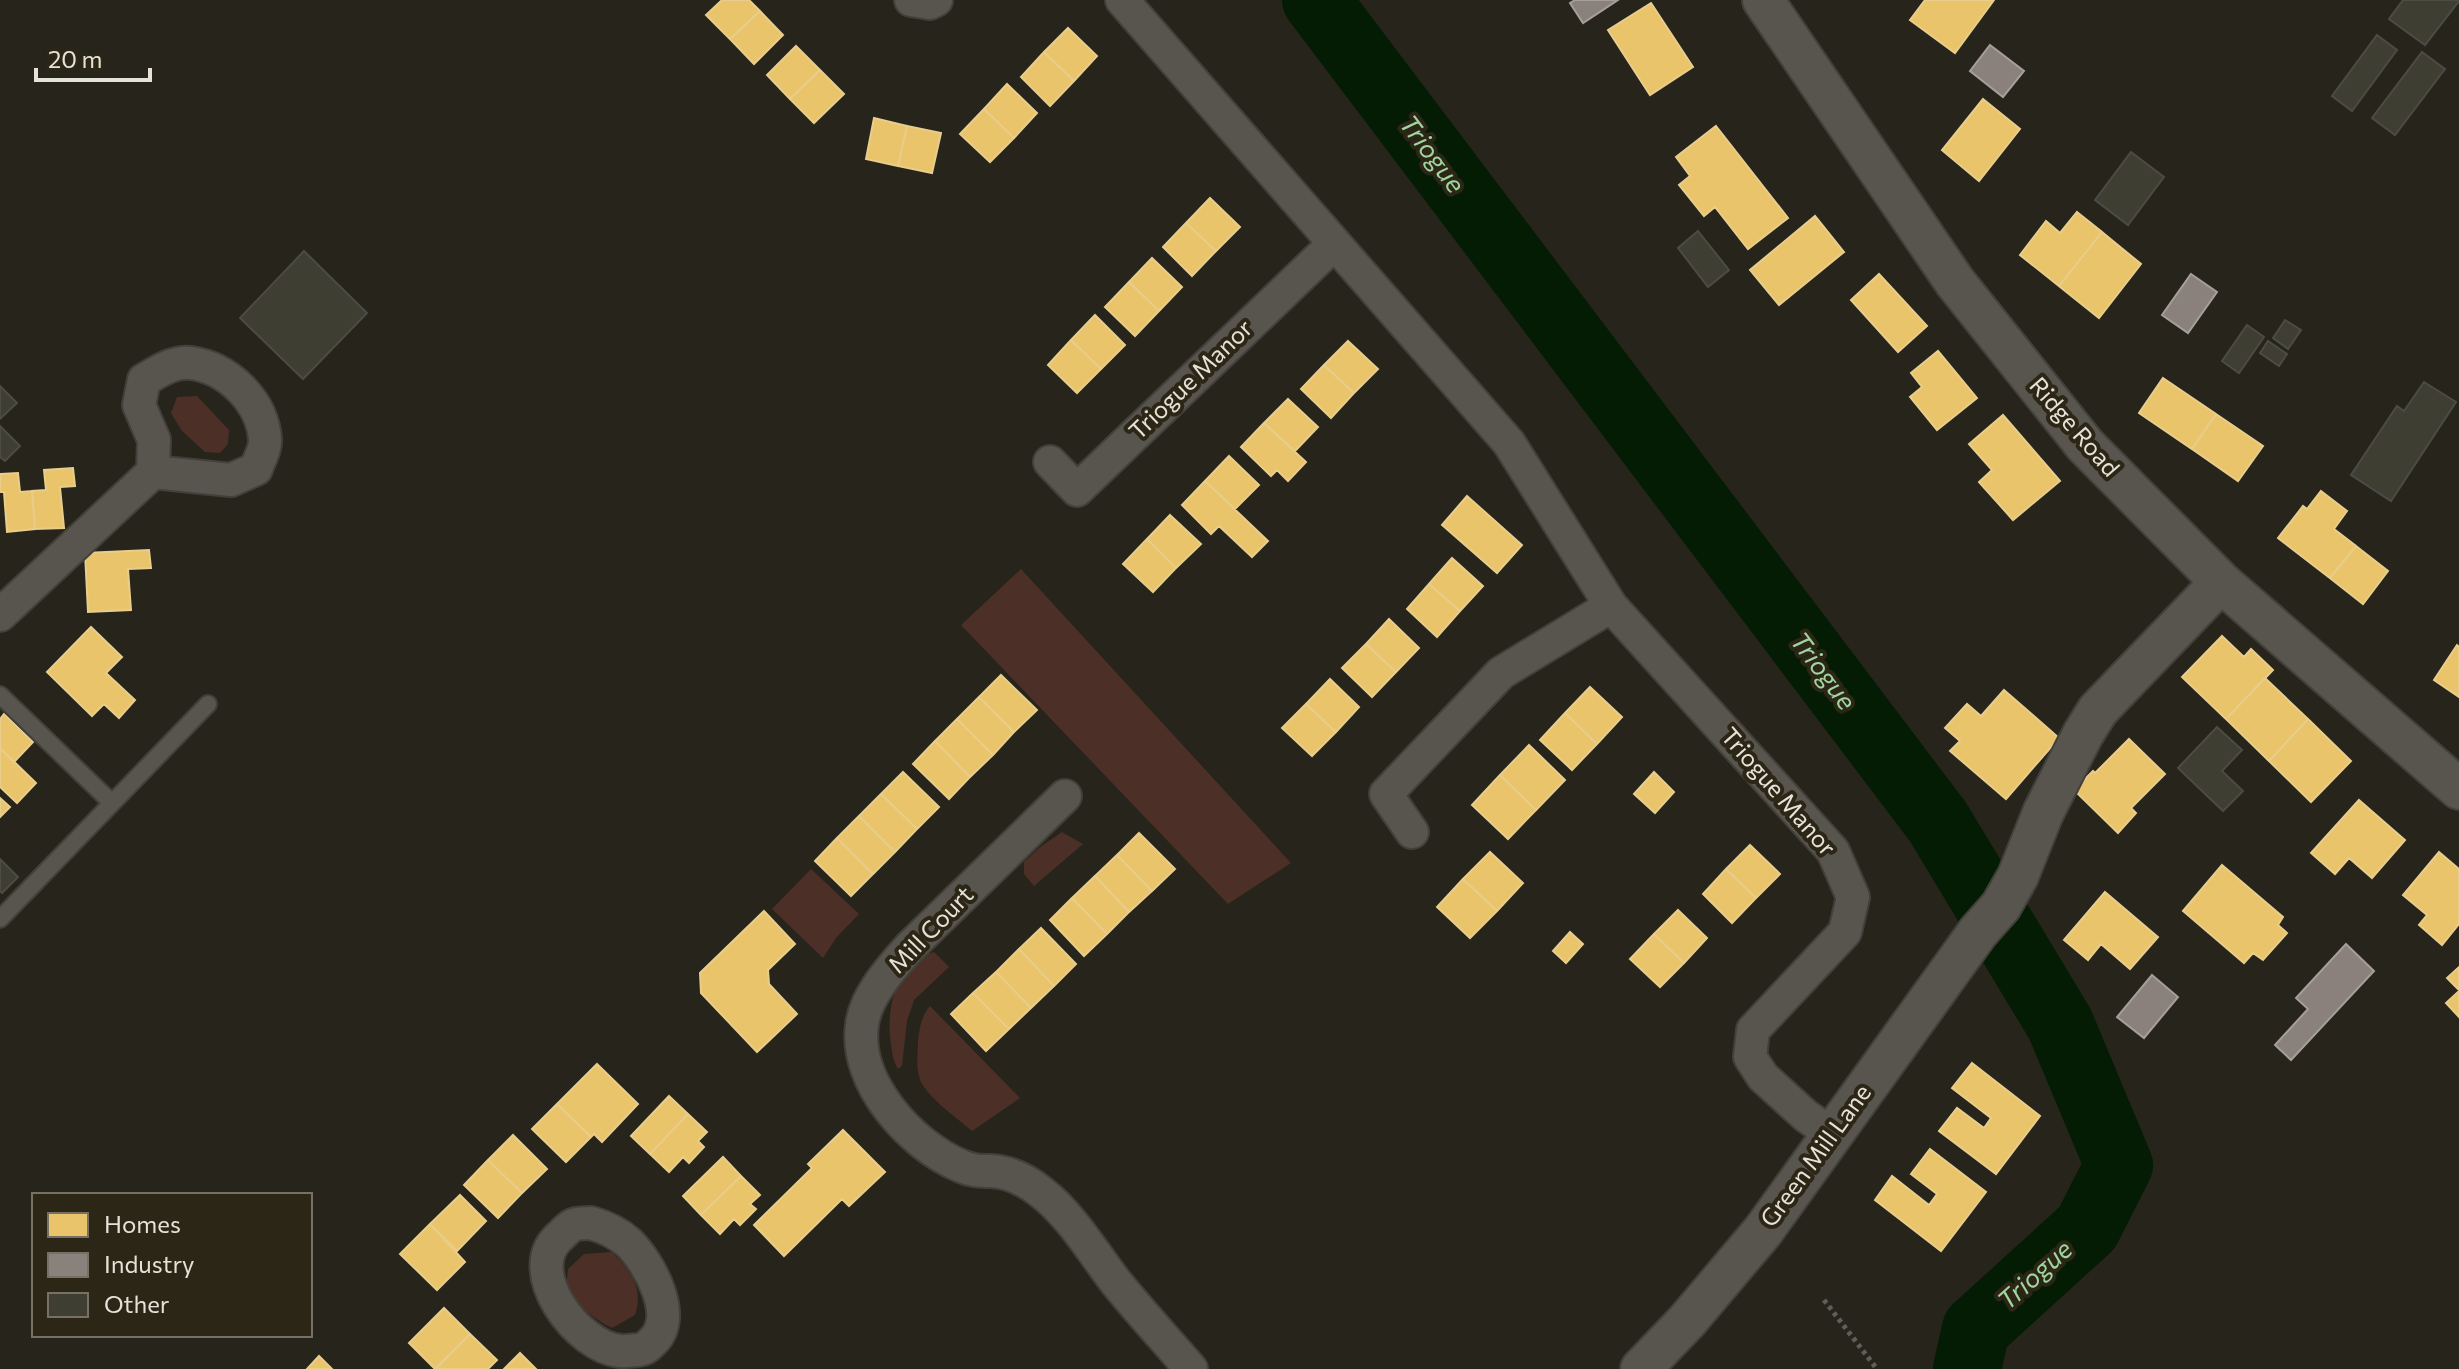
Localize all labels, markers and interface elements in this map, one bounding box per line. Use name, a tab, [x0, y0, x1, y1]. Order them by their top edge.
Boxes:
scale bar	[36, 32, 150, 82]
text: 20 m	[48, 44, 102, 73]
water label: Triogue	[1394, 108, 1473, 198]
street label: Triogue Manor	[1122, 313, 1258, 445]
street label: Ridge Road	[2024, 370, 2126, 482]
water label: Triogue	[1785, 625, 1864, 715]
street label: Triogue Manor	[1716, 721, 1843, 861]
street label: Mill Court	[881, 879, 979, 978]
street label: Green Mill Lane	[1753, 1078, 1876, 1232]
legend	[32, 1193, 312, 1337]
text: Homes	[104, 1209, 181, 1238]
water label: Triogue	[1990, 1232, 2078, 1315]
text: Industry	[104, 1249, 194, 1278]
text: Other	[104, 1289, 170, 1318]

